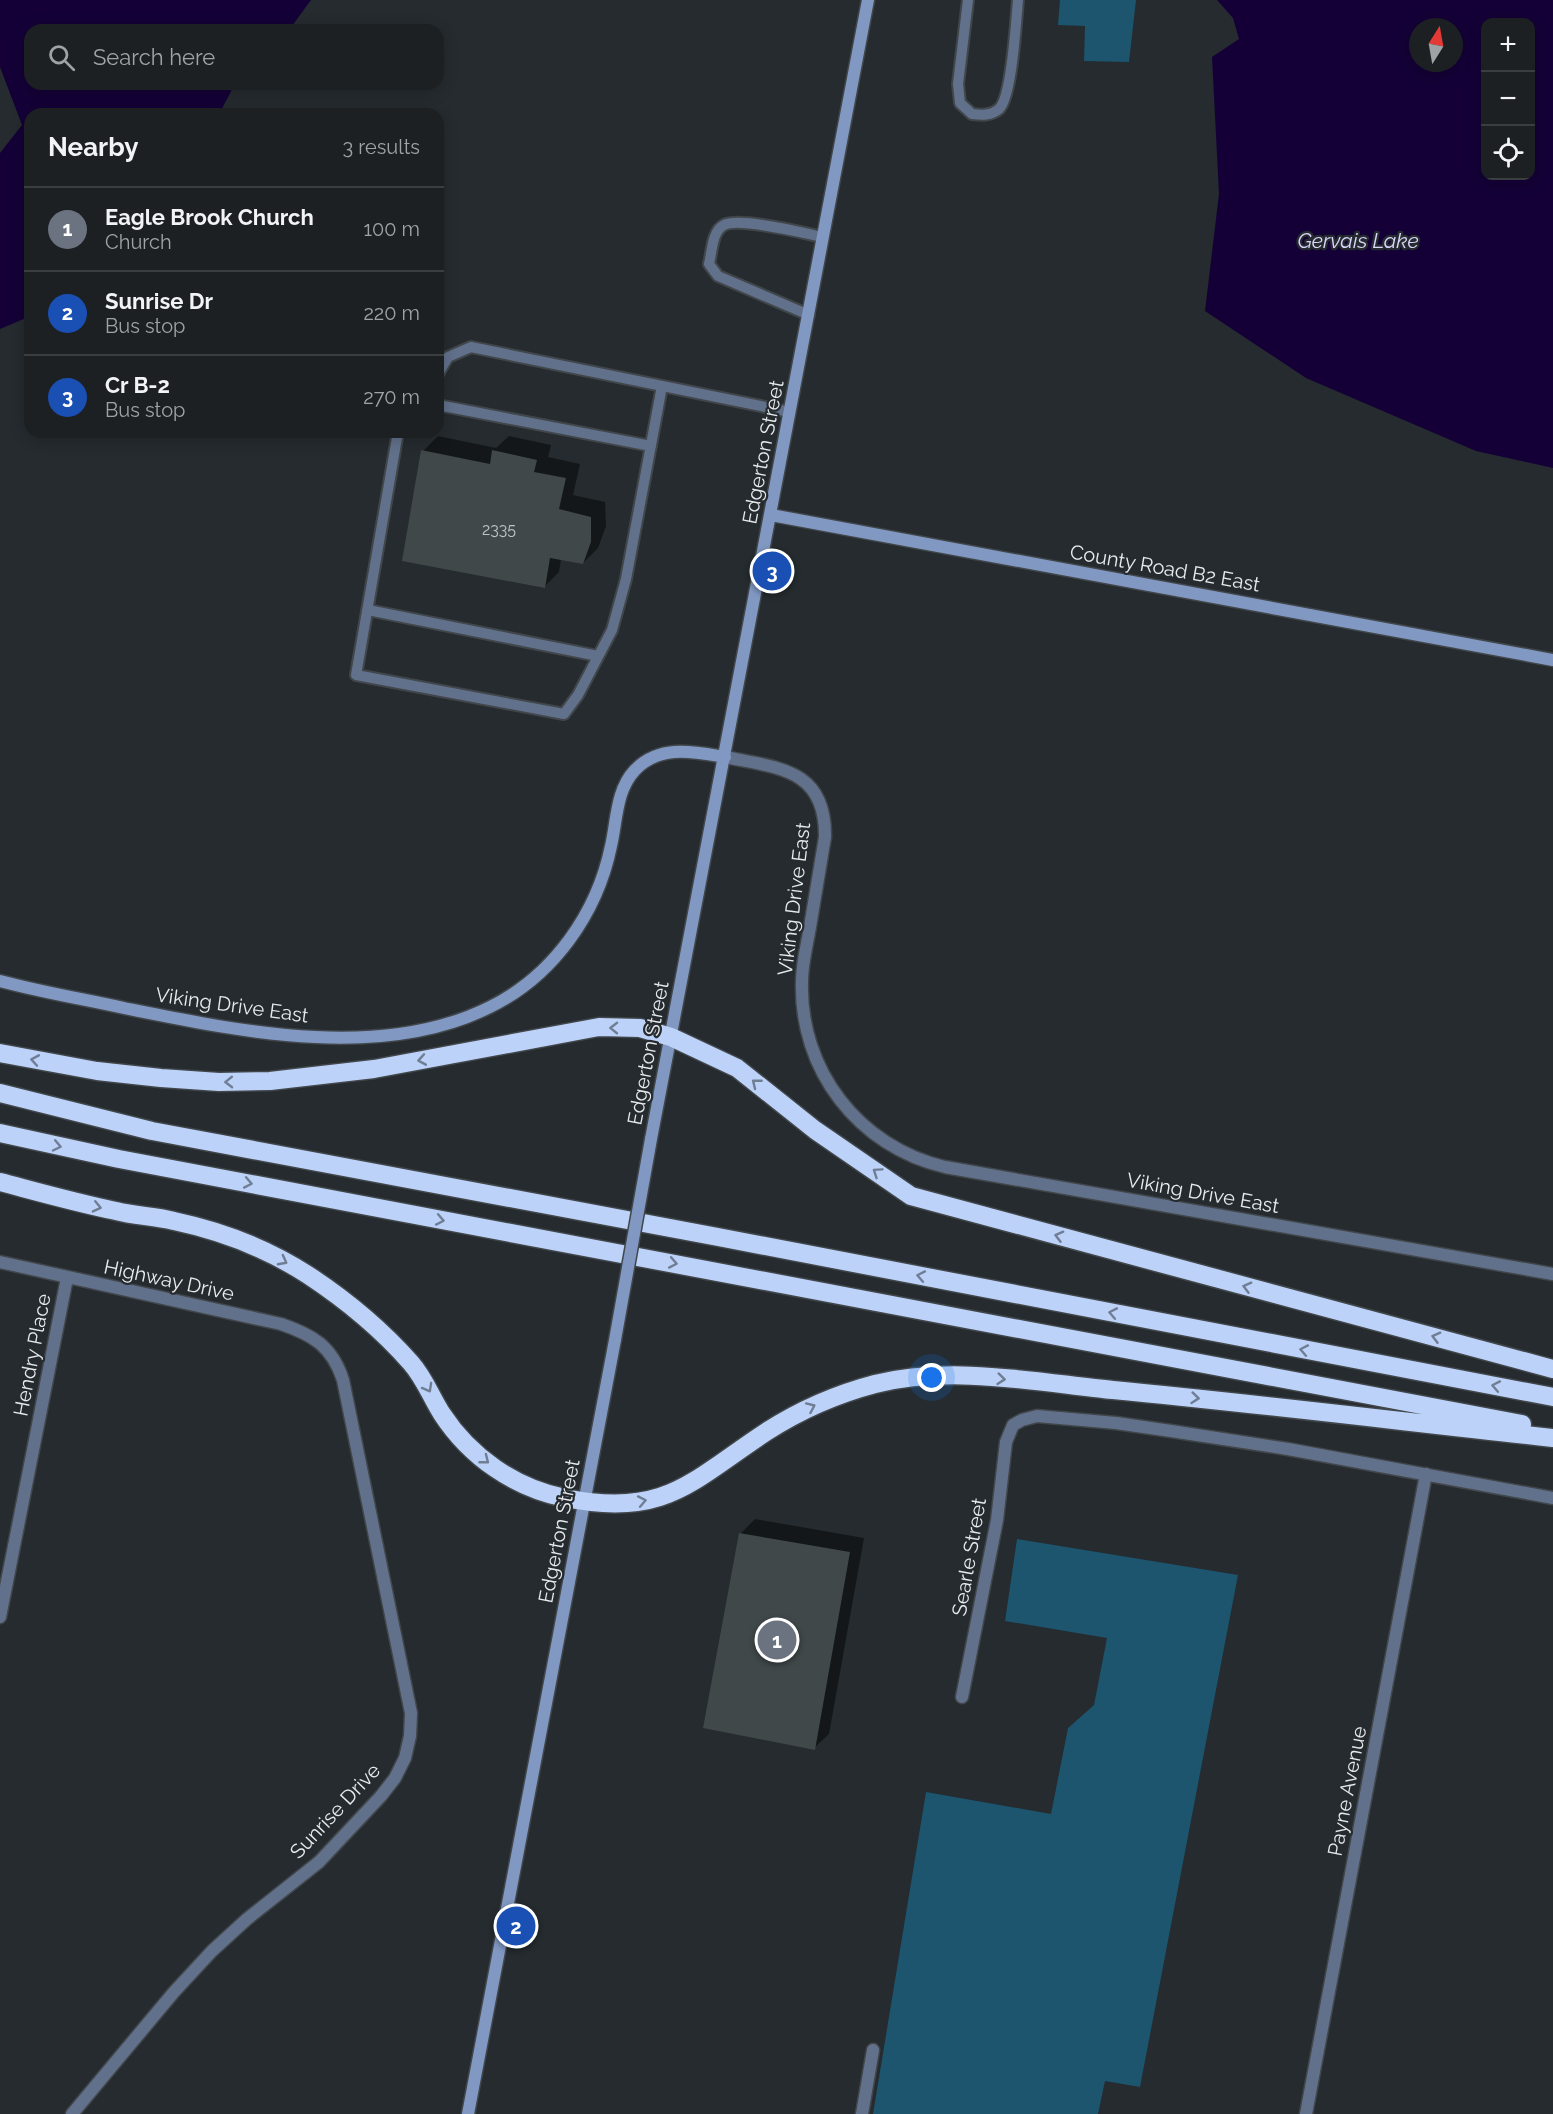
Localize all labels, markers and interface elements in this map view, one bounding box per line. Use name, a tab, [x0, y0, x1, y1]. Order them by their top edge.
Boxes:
north arrow	[1409, 18, 1463, 72]
map controls	[1481, 18, 1535, 180]
button: +	[1481, 18, 1535, 72]
search box	[24, 24, 444, 90]
icon: search	[45, 41, 78, 74]
text: Search here	[93, 44, 215, 70]
button: −	[1481, 72, 1535, 126]
button: locate	[1481, 126, 1535, 180]
text: Nearby	[48, 132, 138, 162]
text: 3 results	[342, 135, 420, 159]
text: Eagle Brook Church	[105, 204, 314, 230]
text: 1	[63, 217, 72, 241]
text: 100 m	[363, 217, 420, 241]
water label: Gervais Lake	[1297, 228, 1419, 253]
text: Church	[105, 230, 172, 254]
text: Sunrise Dr	[105, 288, 213, 314]
text: 2	[62, 301, 73, 325]
text: 220 m	[363, 301, 420, 325]
text: Bus stop	[105, 314, 185, 338]
text: Cr B-2	[105, 372, 170, 398]
street label: Edgerton Street	[737, 378, 789, 526]
text: 3	[62, 385, 73, 409]
text: 270 m	[363, 385, 420, 409]
text: Bus stop	[105, 398, 185, 422]
house number: 2335	[482, 520, 516, 539]
street label: County Road B2 East	[1068, 539, 1262, 597]
pin: 3	[752, 548, 792, 594]
street label: Viking Drive East	[773, 821, 815, 977]
street label: Edgerton Street	[622, 979, 674, 1127]
street label: Viking Drive East	[154, 982, 310, 1028]
one-way arrow	[610, 1021, 619, 1034]
one-way arrow	[417, 1053, 427, 1066]
one-way arrow	[31, 1054, 41, 1067]
one-way arrow	[224, 1076, 233, 1088]
one-way arrow	[751, 1079, 762, 1090]
one-way arrow	[52, 1139, 62, 1152]
one-way arrow	[872, 1168, 883, 1179]
street label: Viking Drive East	[1125, 1168, 1281, 1218]
one-way arrow	[244, 1177, 253, 1189]
one-way arrow	[92, 1200, 102, 1213]
one-way arrow	[435, 1213, 445, 1226]
one-way arrow	[1054, 1231, 1065, 1243]
street label: Highway Drive	[102, 1254, 237, 1306]
one-way arrow	[277, 1254, 288, 1265]
one-way arrow	[668, 1257, 678, 1269]
one-way arrow	[916, 1270, 926, 1283]
one-way arrow	[1242, 1281, 1252, 1294]
street label: Hendry Place	[8, 1291, 56, 1418]
one-way arrow	[1108, 1307, 1118, 1320]
one-way arrow	[1431, 1332, 1442, 1344]
one-way arrow	[1299, 1344, 1309, 1357]
your location	[917, 1363, 946, 1392]
one-way arrow	[996, 1372, 1006, 1385]
one-way arrow	[1491, 1380, 1501, 1393]
one-way arrow	[421, 1382, 432, 1392]
one-way arrow	[1191, 1391, 1200, 1404]
one-way arrow	[804, 1402, 815, 1414]
one-way arrow	[478, 1453, 489, 1464]
street label: Edgerton Street	[533, 1457, 585, 1605]
one-way arrow	[637, 1495, 647, 1508]
street label: Searle Street	[947, 1496, 991, 1618]
pin: 1	[758, 1618, 796, 1662]
street label: Payne Avenue	[1323, 1724, 1371, 1858]
street label: Sunrise Drive	[285, 1758, 385, 1864]
pin: 2	[496, 1904, 536, 1948]

